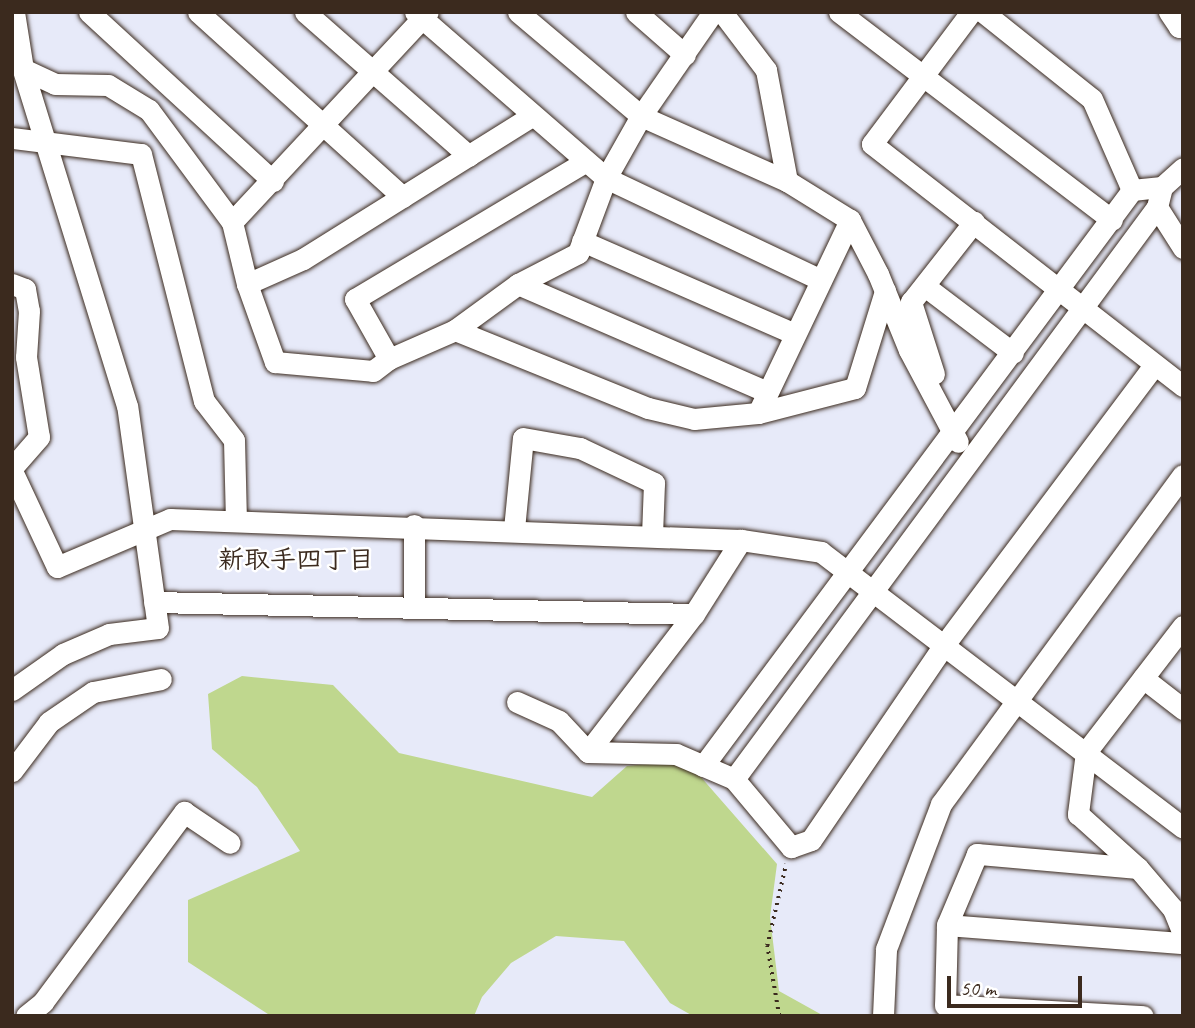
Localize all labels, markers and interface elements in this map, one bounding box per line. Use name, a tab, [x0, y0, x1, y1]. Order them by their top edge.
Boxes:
district label: 新取手四丁目	[218, 544, 374, 576]
scale bar	[950, 962, 1085, 1006]
text: 50 m	[960, 975, 996, 1001]

